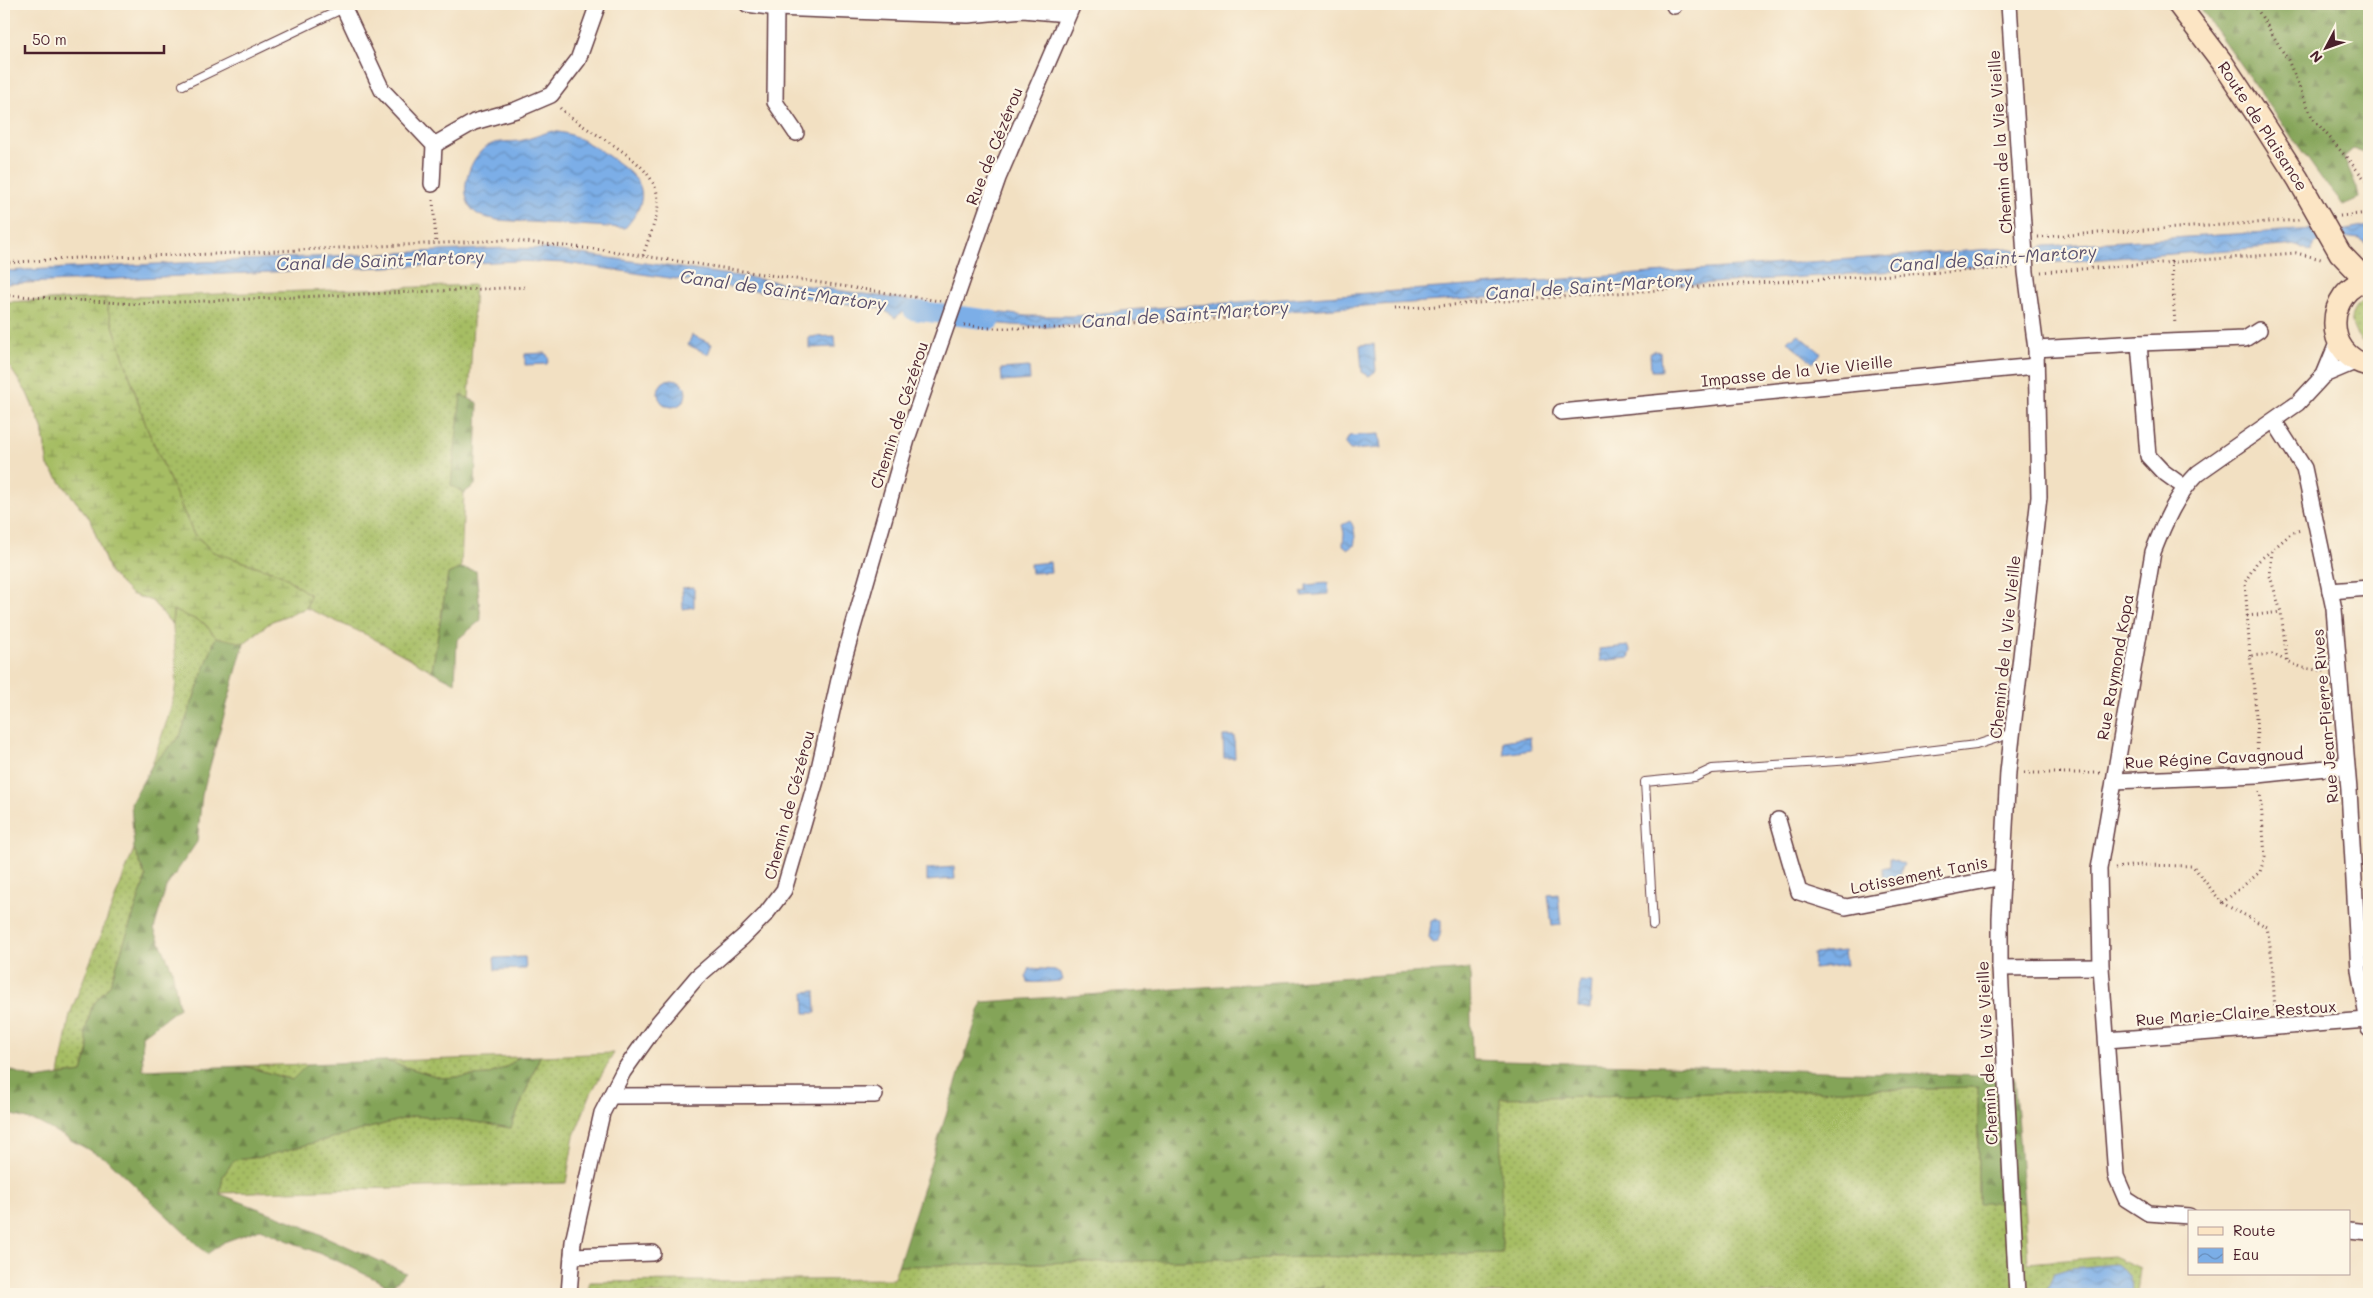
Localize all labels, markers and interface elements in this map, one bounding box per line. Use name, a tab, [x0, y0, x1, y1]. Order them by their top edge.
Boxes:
scale bar	[25, 22, 164, 54]
north arrow	[2300, 22, 2350, 72]
text: 50 m	[32, 29, 67, 49]
text: N	[2305, 47, 2326, 67]
street label: Chemin de la Vie Vieille	[1983, 49, 2016, 235]
street label: Route de Plaisance	[2214, 57, 2313, 194]
street label: Rue de Cézérou	[960, 84, 1027, 208]
water label: Canal de Saint-Martory	[1888, 239, 2098, 277]
water label: Canal de Saint-Martory	[276, 244, 485, 276]
water label: Canal de Saint-Martory	[679, 264, 888, 316]
water label: Canal de Saint-Martory	[1484, 267, 1694, 305]
water label: Canal de Saint-Martory	[1080, 295, 1290, 333]
street label: Chemin de Cézérou	[865, 339, 932, 491]
street label: Impasse de la Vie Vieille	[1700, 350, 1894, 391]
street label: Chemin de la Vie Vieille	[1984, 554, 2025, 740]
street label: Rue Raymond Kopa	[2091, 592, 2138, 742]
street label: Rue Jean-Pierre Rives	[2306, 628, 2343, 804]
street label: Chemin de Cézérou	[759, 728, 819, 882]
street label: Rue Régine Cavagnoud	[2124, 742, 2304, 773]
street label: Lotissement Tanis	[1848, 851, 1989, 898]
street label: Chemin de la Vie Vieille	[1971, 960, 2002, 1146]
street label: Rue Marie-Claire Restoux	[2135, 995, 2337, 1030]
legend	[2188, 1210, 2350, 1276]
text: Route	[2233, 1220, 2276, 1240]
text: Eau	[2233, 1244, 2259, 1264]

